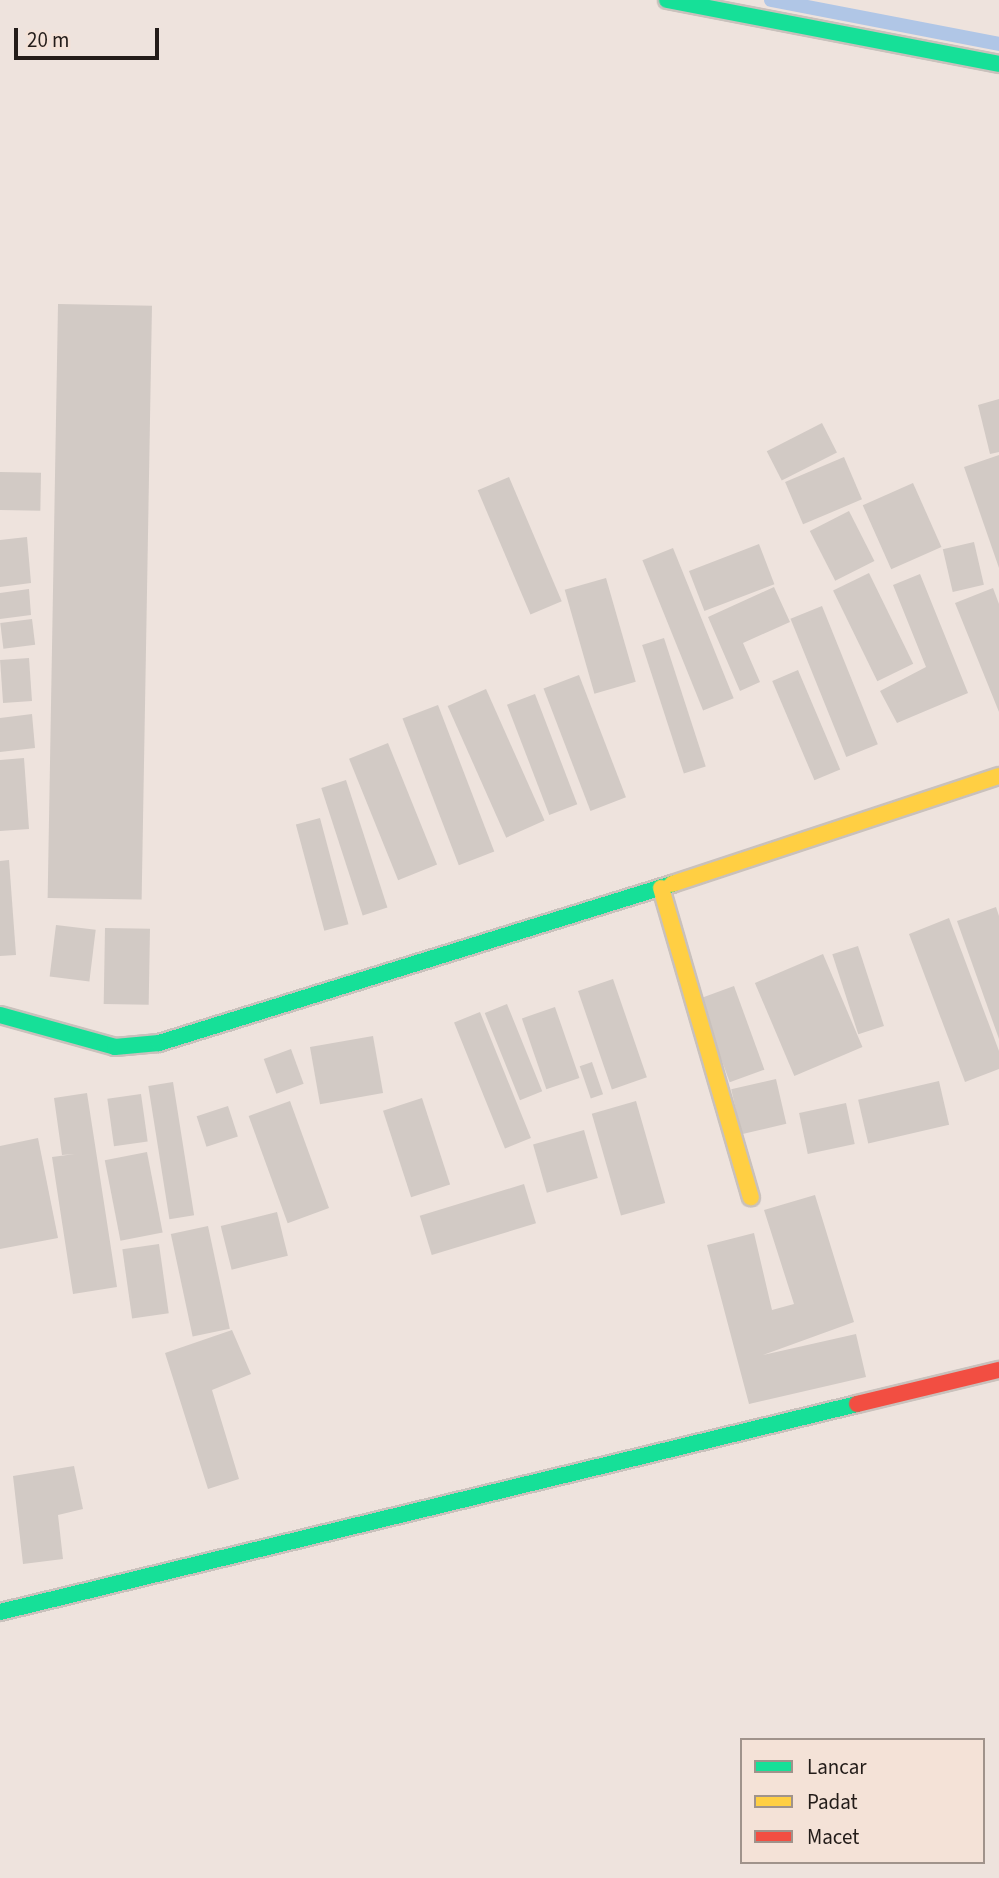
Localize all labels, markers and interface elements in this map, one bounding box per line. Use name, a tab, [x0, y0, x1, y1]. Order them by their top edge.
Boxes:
scale bar	[18, 14, 163, 58]
text: 20 m	[27, 25, 69, 55]
legend	[740, 1738, 985, 1864]
text: Lancar	[807, 1752, 867, 1782]
text: Padat	[807, 1787, 858, 1817]
text: Macet	[807, 1822, 859, 1852]

